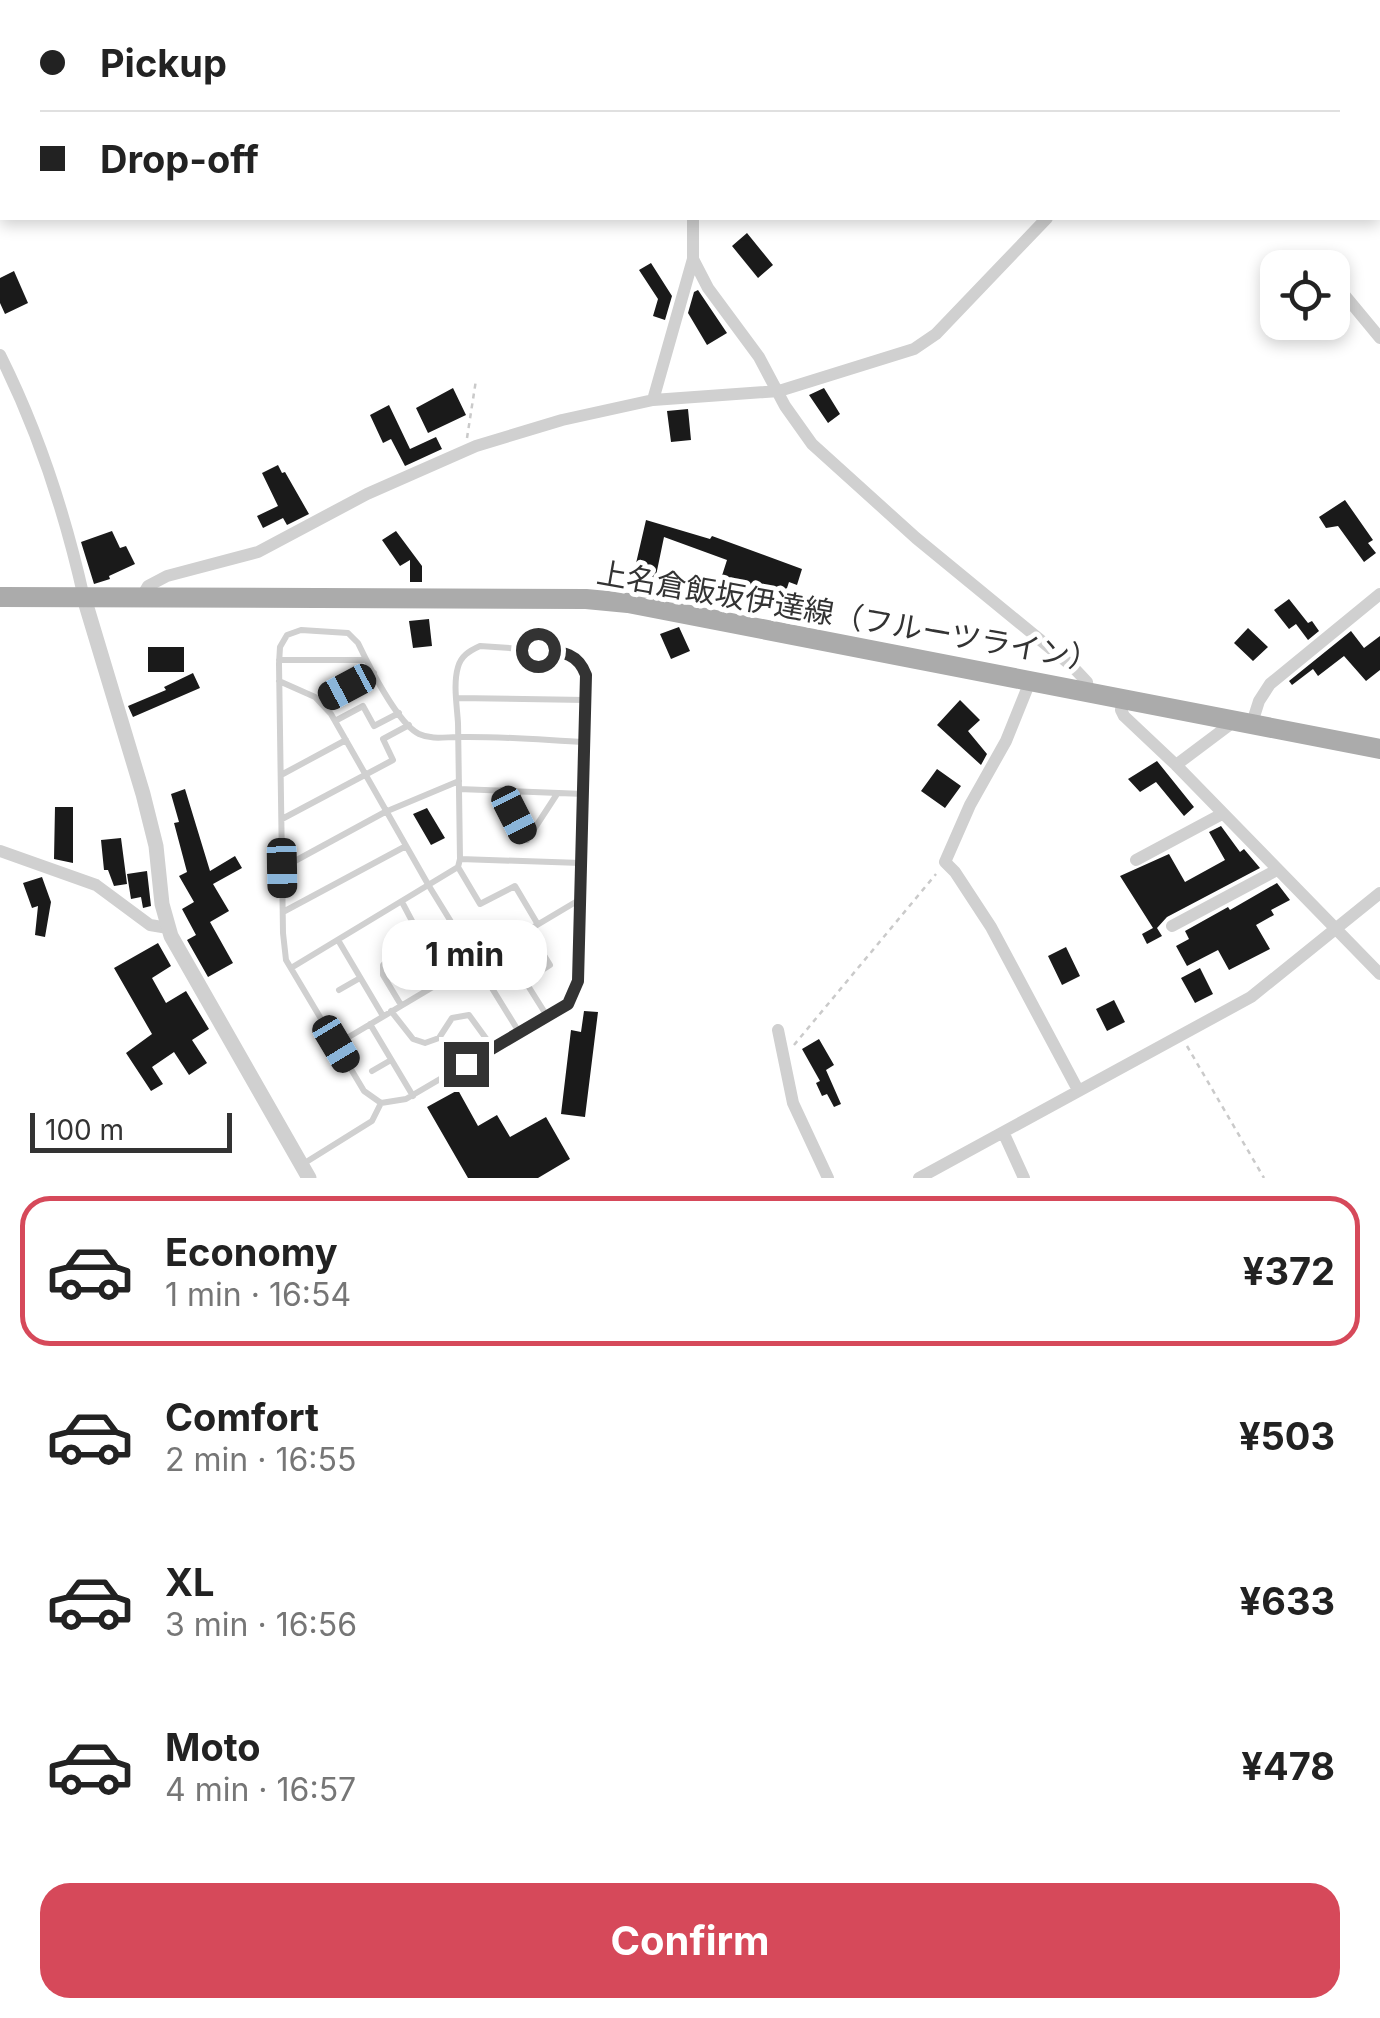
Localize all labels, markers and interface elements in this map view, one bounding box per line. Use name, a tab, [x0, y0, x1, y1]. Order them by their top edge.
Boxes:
text: Pickup	[100, 40, 227, 86]
text: Drop-off	[100, 136, 259, 182]
map controls	[1260, 250, 1350, 340]
button: locate	[1260, 250, 1350, 340]
street label: 上名倉飯坂伊達線（フルーツライン）	[594, 554, 1102, 678]
route start	[516, 628, 561, 673]
car	[313, 660, 381, 714]
car	[487, 781, 541, 849]
car	[266, 838, 298, 898]
callout: 1 min	[384, 919, 548, 989]
text: 1 min	[425, 935, 504, 974]
car	[308, 1011, 364, 1077]
route end	[444, 1042, 489, 1087]
scale bar	[30, 1108, 232, 1152]
text: 100 m	[45, 1113, 124, 1147]
icon: car	[45, 1226, 135, 1316]
text: Economy	[165, 1229, 338, 1275]
text: ¥372	[1243, 1248, 1335, 1294]
text: 1 min · 16:54	[165, 1275, 351, 1314]
icon: car	[45, 1391, 135, 1481]
text: Comfort	[165, 1394, 319, 1440]
text: ¥503	[1239, 1413, 1335, 1459]
text: 2 min · 16:55	[165, 1440, 356, 1479]
icon: car	[45, 1556, 135, 1646]
text: XL	[165, 1559, 215, 1605]
text: ¥633	[1240, 1578, 1335, 1624]
text: 3 min · 16:56	[165, 1605, 357, 1644]
icon: car	[45, 1721, 135, 1811]
text: Moto	[165, 1724, 261, 1770]
text: ¥478	[1241, 1743, 1335, 1789]
text: 4 min · 16:57	[165, 1770, 356, 1809]
button: Confirm	[40, 1883, 1340, 1998]

